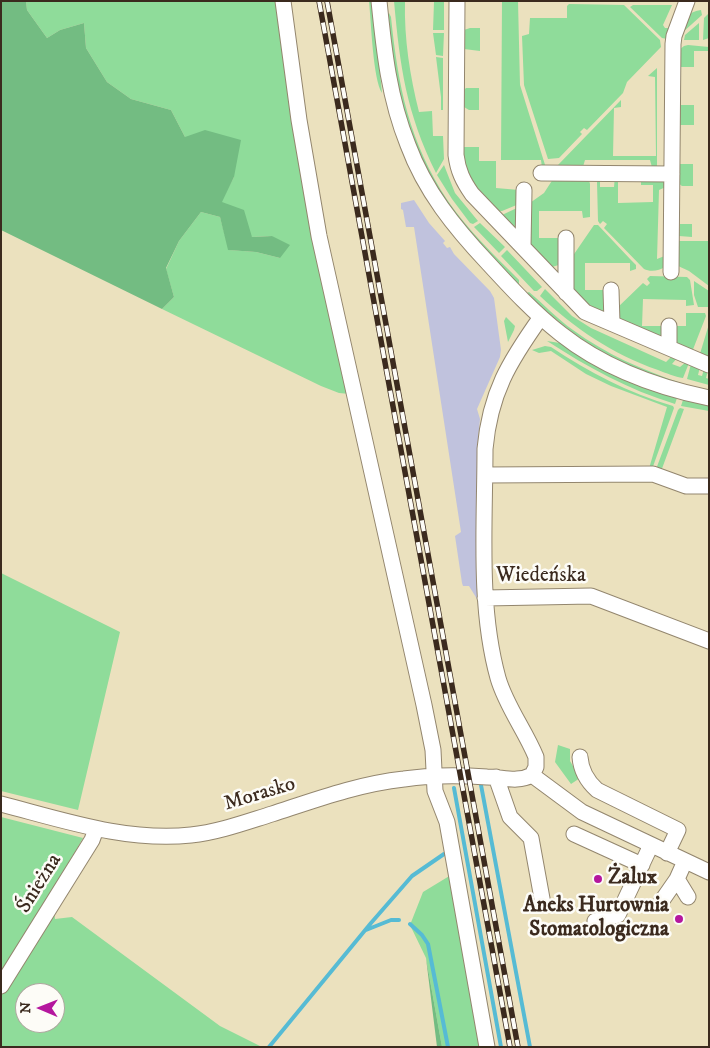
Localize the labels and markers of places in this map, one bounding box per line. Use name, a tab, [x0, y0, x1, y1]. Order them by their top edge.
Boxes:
place label: Żalux	[608, 866, 657, 892]
marker: Żalux	[592, 873, 604, 885]
place label: Aneks Hurtownia Stomatologiczna	[523, 894, 669, 944]
marker: Aneks Hurtownia Stomatologiczna	[673, 913, 685, 925]

